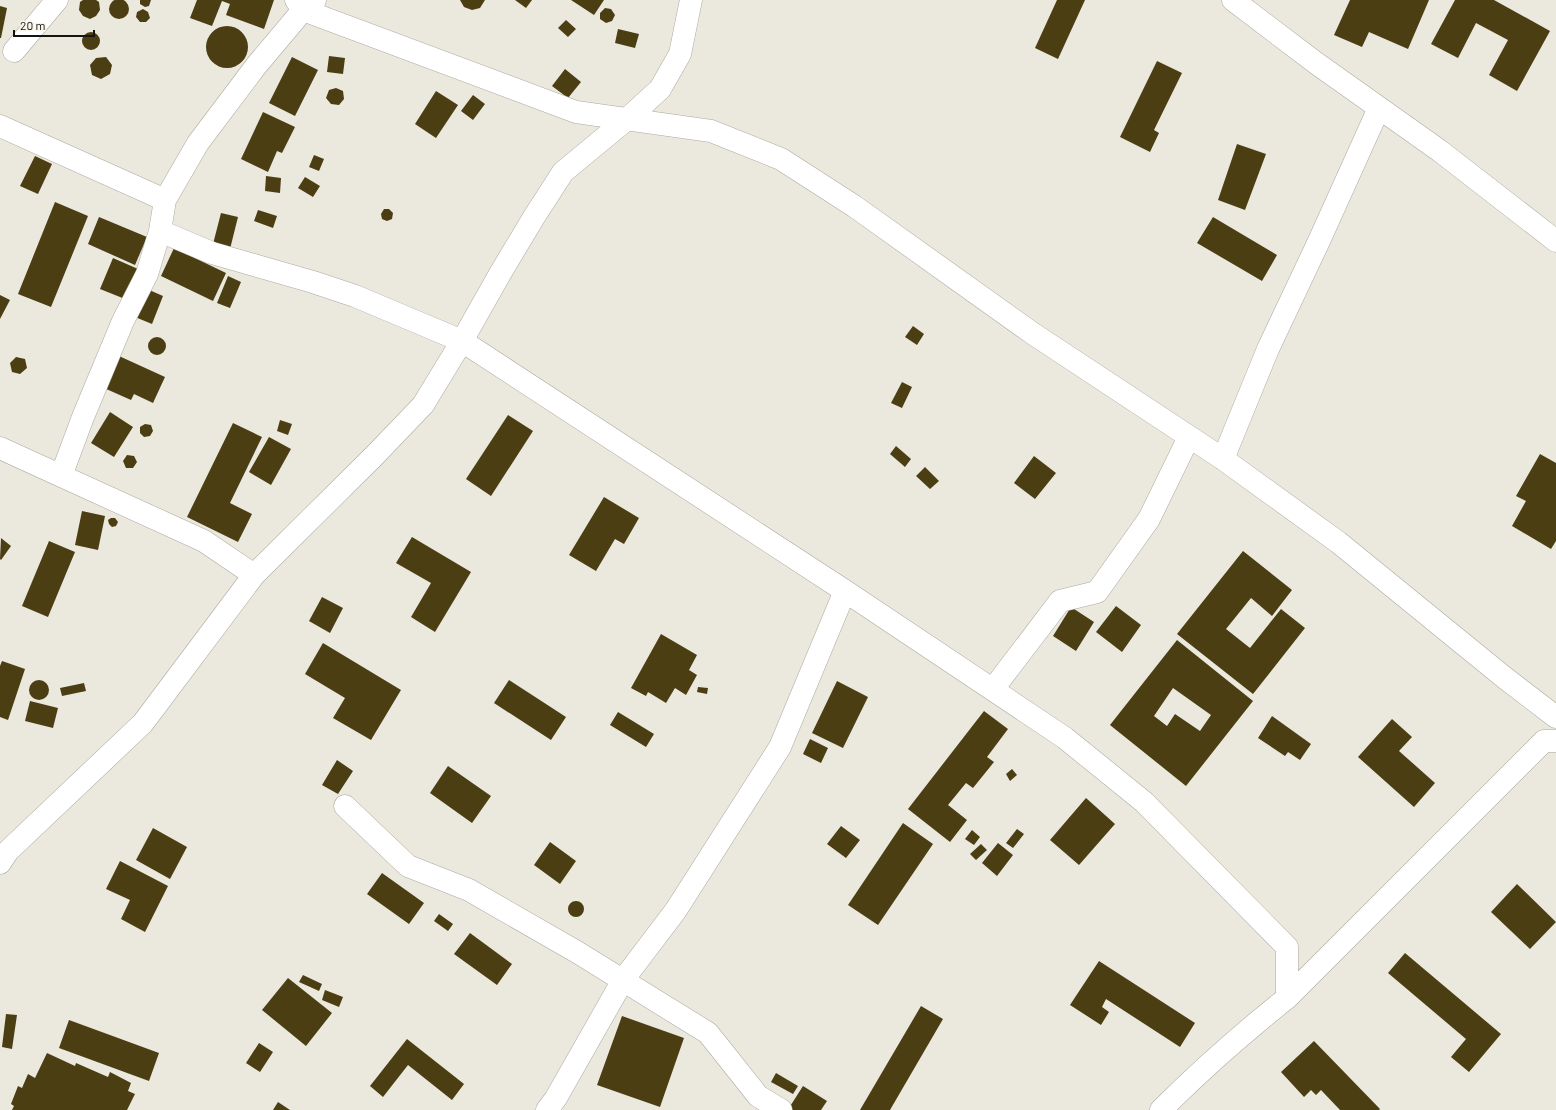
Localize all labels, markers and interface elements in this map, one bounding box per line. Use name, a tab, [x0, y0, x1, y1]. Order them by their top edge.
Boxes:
scale bar	[14, 12, 94, 38]
text: 20 m	[20, 18, 46, 32]

